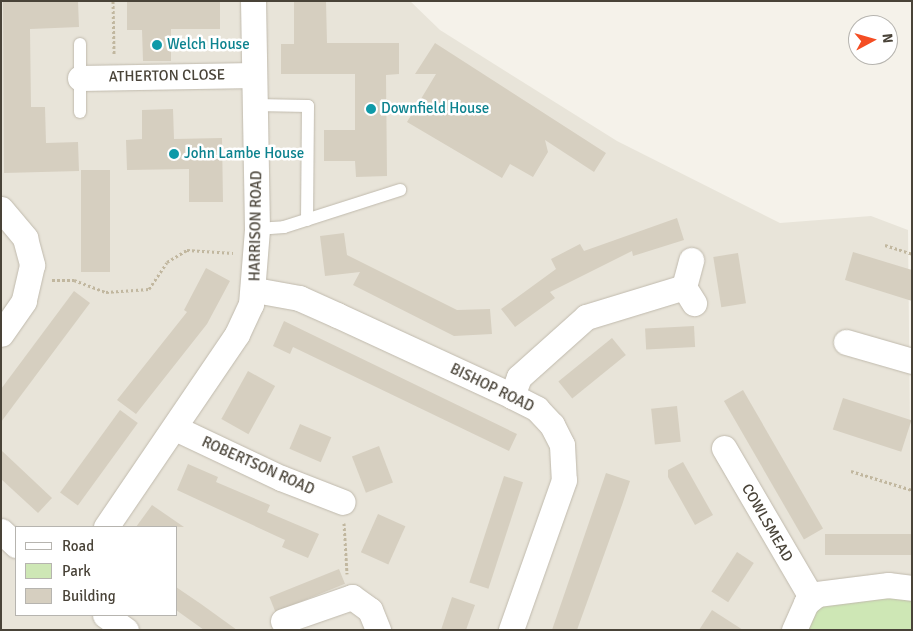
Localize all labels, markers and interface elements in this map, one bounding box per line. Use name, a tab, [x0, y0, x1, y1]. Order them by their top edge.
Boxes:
north arrow	[848, 15, 898, 65]
text: N	[878, 33, 896, 44]
place label: Welch House	[167, 36, 250, 54]
marker: Welch House	[151, 39, 163, 51]
street label: ATHERTON CLOSE	[109, 66, 225, 86]
place label: Downfield House	[381, 100, 489, 118]
marker: Downfield House	[365, 103, 377, 115]
place label: John Lambe House	[184, 145, 304, 163]
marker: John Lambe House	[168, 148, 180, 160]
street label: HARRISON ROAD	[246, 171, 266, 281]
street label: BISHOP ROAD	[447, 360, 537, 416]
street label: ROBERTSON ROAD	[199, 433, 317, 499]
street label: COWLSMEAD	[737, 481, 797, 565]
legend	[15, 526, 178, 616]
text: Road	[62, 537, 94, 555]
text: Park	[62, 562, 91, 580]
text: Building	[62, 587, 116, 605]

